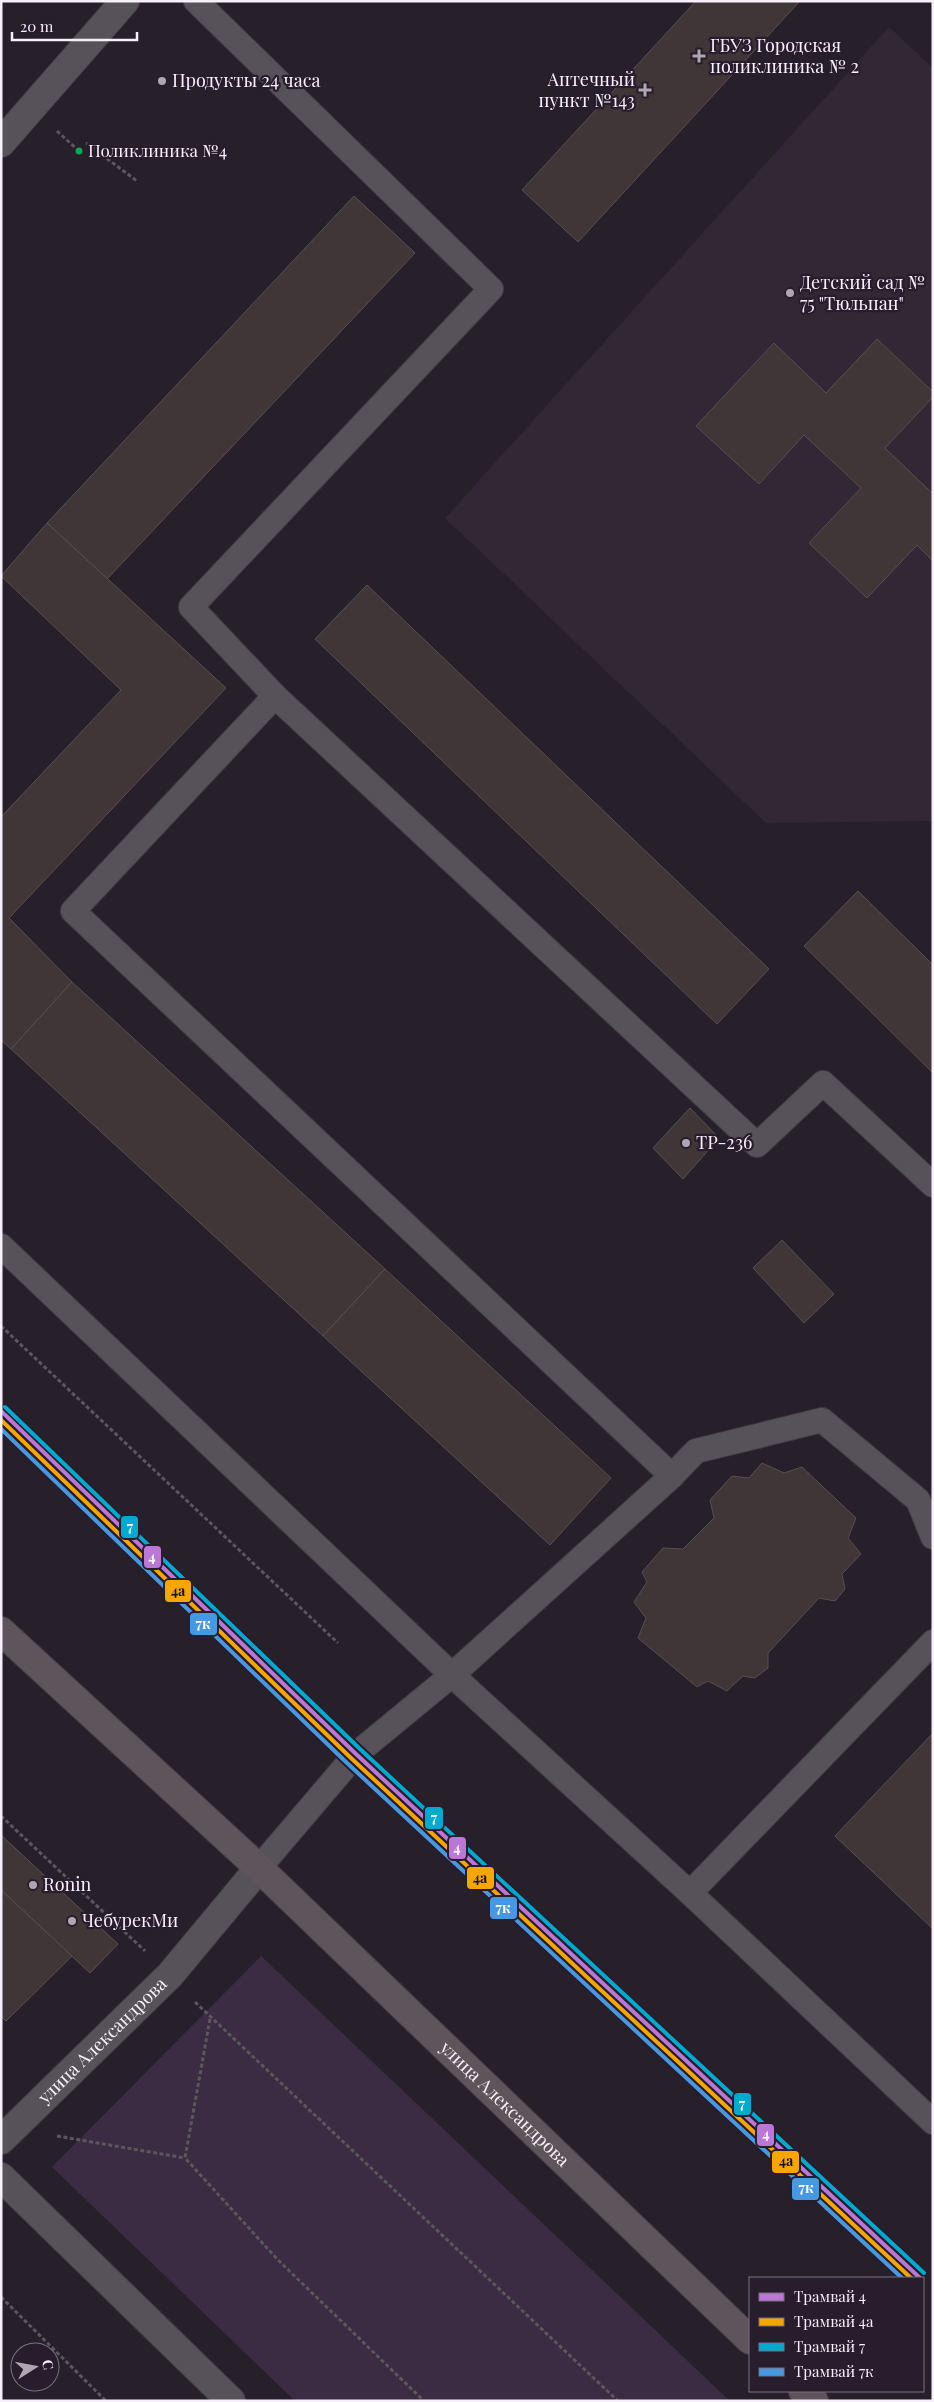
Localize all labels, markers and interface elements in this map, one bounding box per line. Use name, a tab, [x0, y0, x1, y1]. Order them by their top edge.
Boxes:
scale bar	[12, 10, 138, 42]
text: 20 m	[20, 16, 54, 36]
place label: ГБУЗ Городская поликлиника № 2	[710, 33, 859, 78]
marker: ГБУЗ Городская поликлиника № 2	[692, 49, 706, 63]
place label: Аптечный пункт №143	[538, 67, 635, 112]
place label: Продукты 24 часа	[172, 68, 320, 92]
marker: Продукты 24 часа	[156, 75, 168, 87]
marker: Аптечный пункт №143	[639, 84, 651, 96]
place label: Поликлиника №4	[88, 139, 227, 161]
marker: Поликлиника №4	[74, 146, 84, 156]
place label: Детский сад № 75 "Тюльпан"	[800, 270, 925, 315]
marker: Детский сад № 75 "Тюльпан"	[784, 287, 796, 299]
place label: ТР-236	[696, 1130, 752, 1154]
marker: ТР-236	[680, 1137, 692, 1149]
line badge: 7	[120, 1515, 139, 1539]
text: 7	[127, 1517, 134, 1536]
line badge: 4	[143, 1545, 162, 1569]
text: 4	[148, 1547, 156, 1566]
line badge: 4а	[164, 1579, 192, 1603]
text: 4а	[171, 1581, 186, 1600]
line badge: 7к	[189, 1612, 218, 1636]
text: 7к	[196, 1614, 211, 1633]
line badge: 7	[424, 1806, 444, 1830]
text: 7	[431, 1808, 438, 1827]
line badge: 4	[448, 1836, 467, 1860]
text: 4	[453, 1838, 461, 1857]
line badge: 4а	[466, 1866, 495, 1890]
text: 4а	[473, 1868, 488, 1887]
place label: Ronin	[43, 1872, 92, 1896]
marker: Ronin	[27, 1879, 39, 1891]
line badge: 7к	[489, 1896, 518, 1920]
text: 7к	[496, 1898, 511, 1917]
place label: ЧебурекМи	[82, 1908, 178, 1932]
marker: ЧебурекМи	[66, 1915, 78, 1927]
street label: улица Александрова	[32, 1972, 172, 2109]
street label: улица Александрова	[435, 2035, 575, 2171]
line badge: 7	[733, 2092, 752, 2116]
text: 7	[739, 2094, 746, 2113]
line badge: 4	[756, 2123, 775, 2147]
text: 4	[762, 2124, 770, 2143]
line badge: 4а	[771, 2150, 800, 2174]
text: 4а	[779, 2151, 794, 2170]
line badge: 7к	[791, 2177, 820, 2201]
text: 7к	[799, 2178, 814, 2197]
legend	[749, 2277, 924, 2392]
text: Трамвай 4	[794, 2286, 866, 2306]
text: Трамвай 4а	[794, 2311, 874, 2331]
text: Трамвай 7	[794, 2336, 865, 2356]
north arrow	[10, 2342, 60, 2392]
text: С	[38, 2358, 59, 2371]
text: Трамвай 7к	[794, 2361, 874, 2381]

